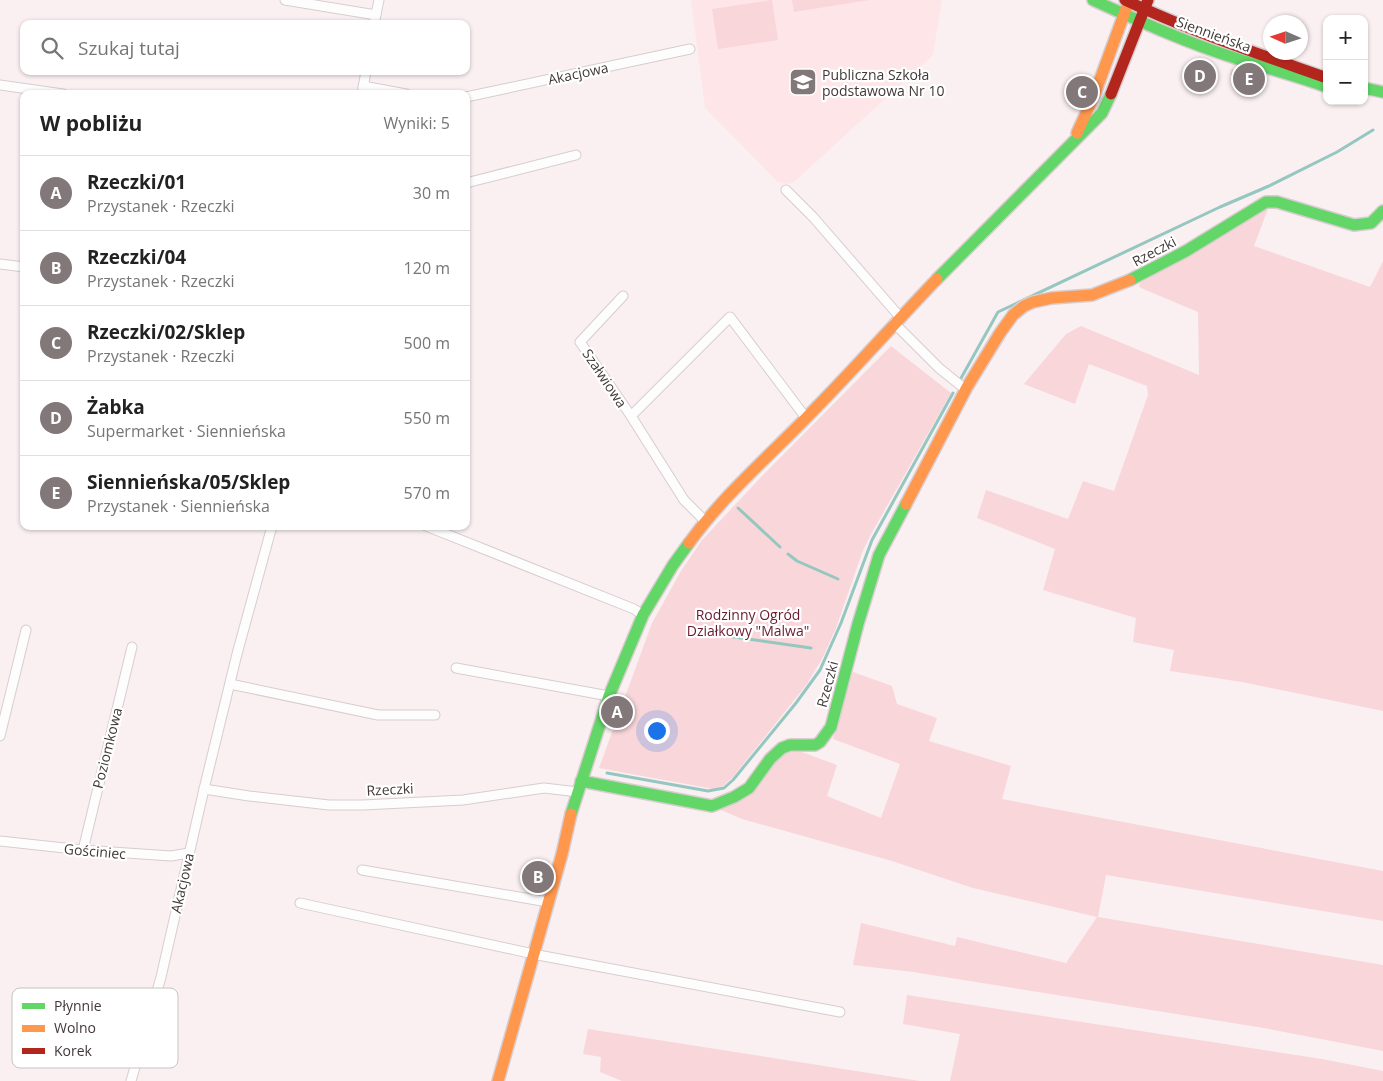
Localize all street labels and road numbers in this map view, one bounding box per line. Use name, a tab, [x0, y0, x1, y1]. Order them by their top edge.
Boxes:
street label: Siennieńska	[1174, 12, 1254, 56]
street label: Akacjowa	[546, 57, 610, 89]
street label: Rzeczki	[1129, 232, 1179, 270]
street label: Szałwiowa	[578, 345, 632, 411]
street label: Rzeczki	[812, 659, 842, 709]
street label: Poziomkowa	[88, 706, 126, 790]
street label: Rzeczki	[366, 778, 414, 800]
street label: Gościniec	[63, 839, 127, 863]
street label: Akacjowa	[166, 851, 198, 915]

